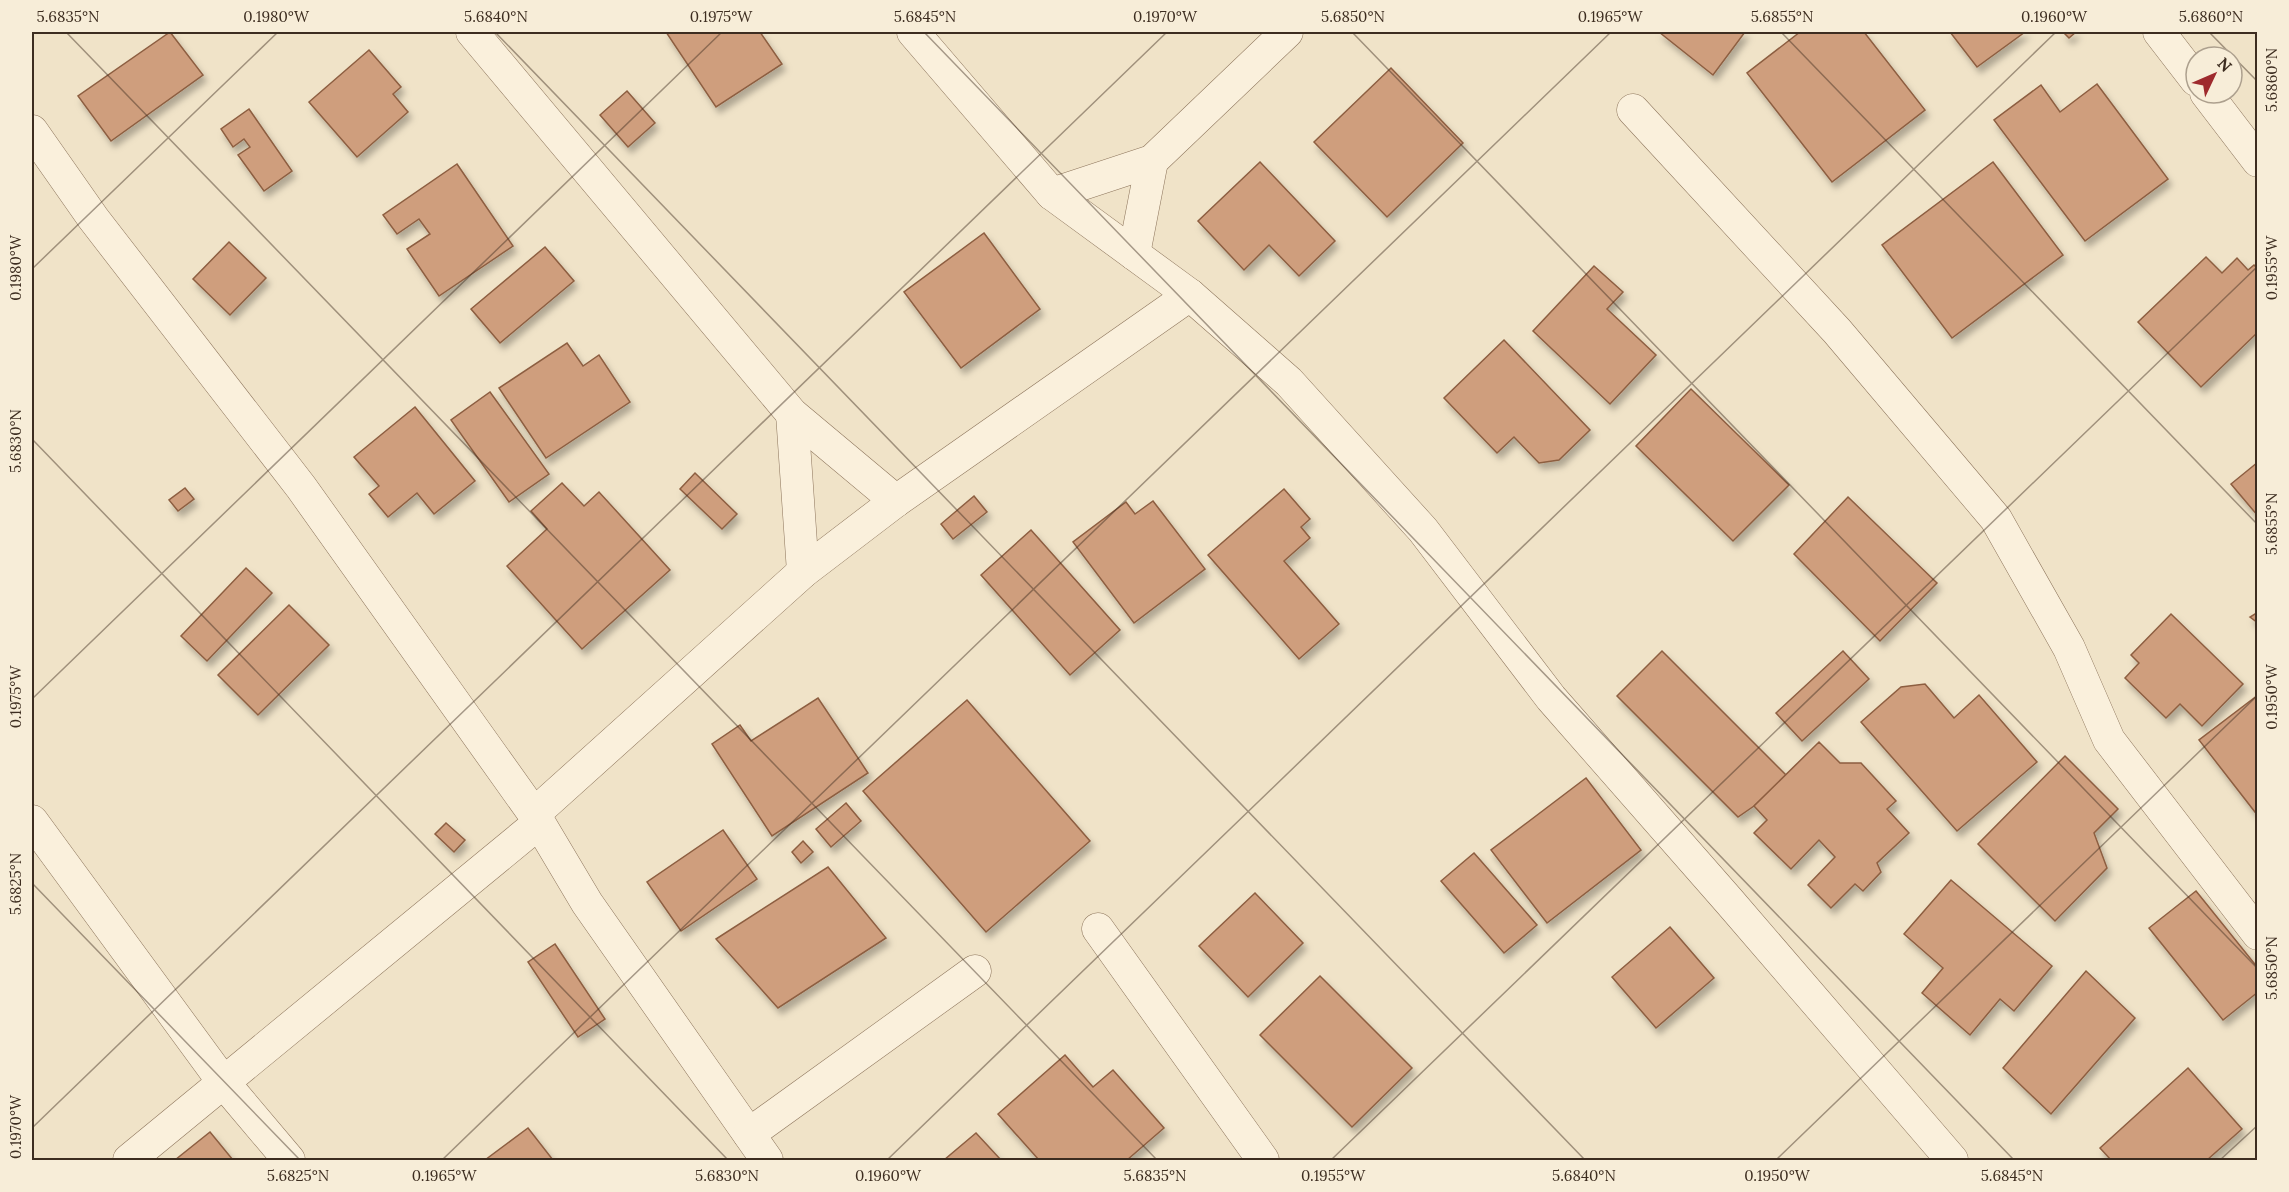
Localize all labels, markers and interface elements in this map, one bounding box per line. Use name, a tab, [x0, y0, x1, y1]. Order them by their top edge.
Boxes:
text: 5.6835°N	[37, 7, 99, 26]
text: 0.1980°W	[243, 7, 310, 26]
text: 5.6840°N	[464, 7, 528, 26]
text: 0.1975°W	[690, 7, 753, 26]
text: 5.6845°N	[894, 7, 956, 26]
text: 0.1970°W	[1133, 7, 1198, 26]
text: 5.6850°N	[1321, 7, 1385, 26]
text: 0.1965°W	[1578, 7, 1643, 26]
text: 5.6855°N	[1751, 7, 1813, 26]
text: 0.1960°W	[2021, 7, 2088, 26]
text: 5.6860°N	[2179, 7, 2243, 26]
north arrow	[2184, 45, 2244, 105]
text: 5.6860°N	[2262, 48, 2281, 112]
text: N	[2213, 53, 2236, 76]
text: 0.1980°W	[6, 234, 25, 301]
text: 0.1955°W	[2262, 235, 2281, 300]
text: 5.6830°N	[6, 409, 25, 473]
text: 5.6855°N	[2262, 493, 2281, 555]
text: 0.1950°W	[2262, 663, 2281, 730]
text: 0.1975°W	[6, 665, 25, 728]
text: 5.6825°N	[6, 853, 25, 915]
text: 5.6850°N	[2262, 936, 2281, 1000]
text: 0.1970°W	[6, 1094, 25, 1159]
text: 5.6825°N	[267, 1166, 329, 1185]
text: 0.1965°W	[412, 1166, 477, 1185]
text: 5.6830°N	[695, 1166, 759, 1185]
text: 0.1960°W	[855, 1166, 922, 1185]
text: 5.6835°N	[1124, 1166, 1186, 1185]
text: 0.1955°W	[1301, 1166, 1366, 1185]
text: 5.6840°N	[1552, 1166, 1616, 1185]
text: 0.1950°W	[1744, 1166, 1811, 1185]
text: 5.6845°N	[1981, 1166, 2043, 1185]

